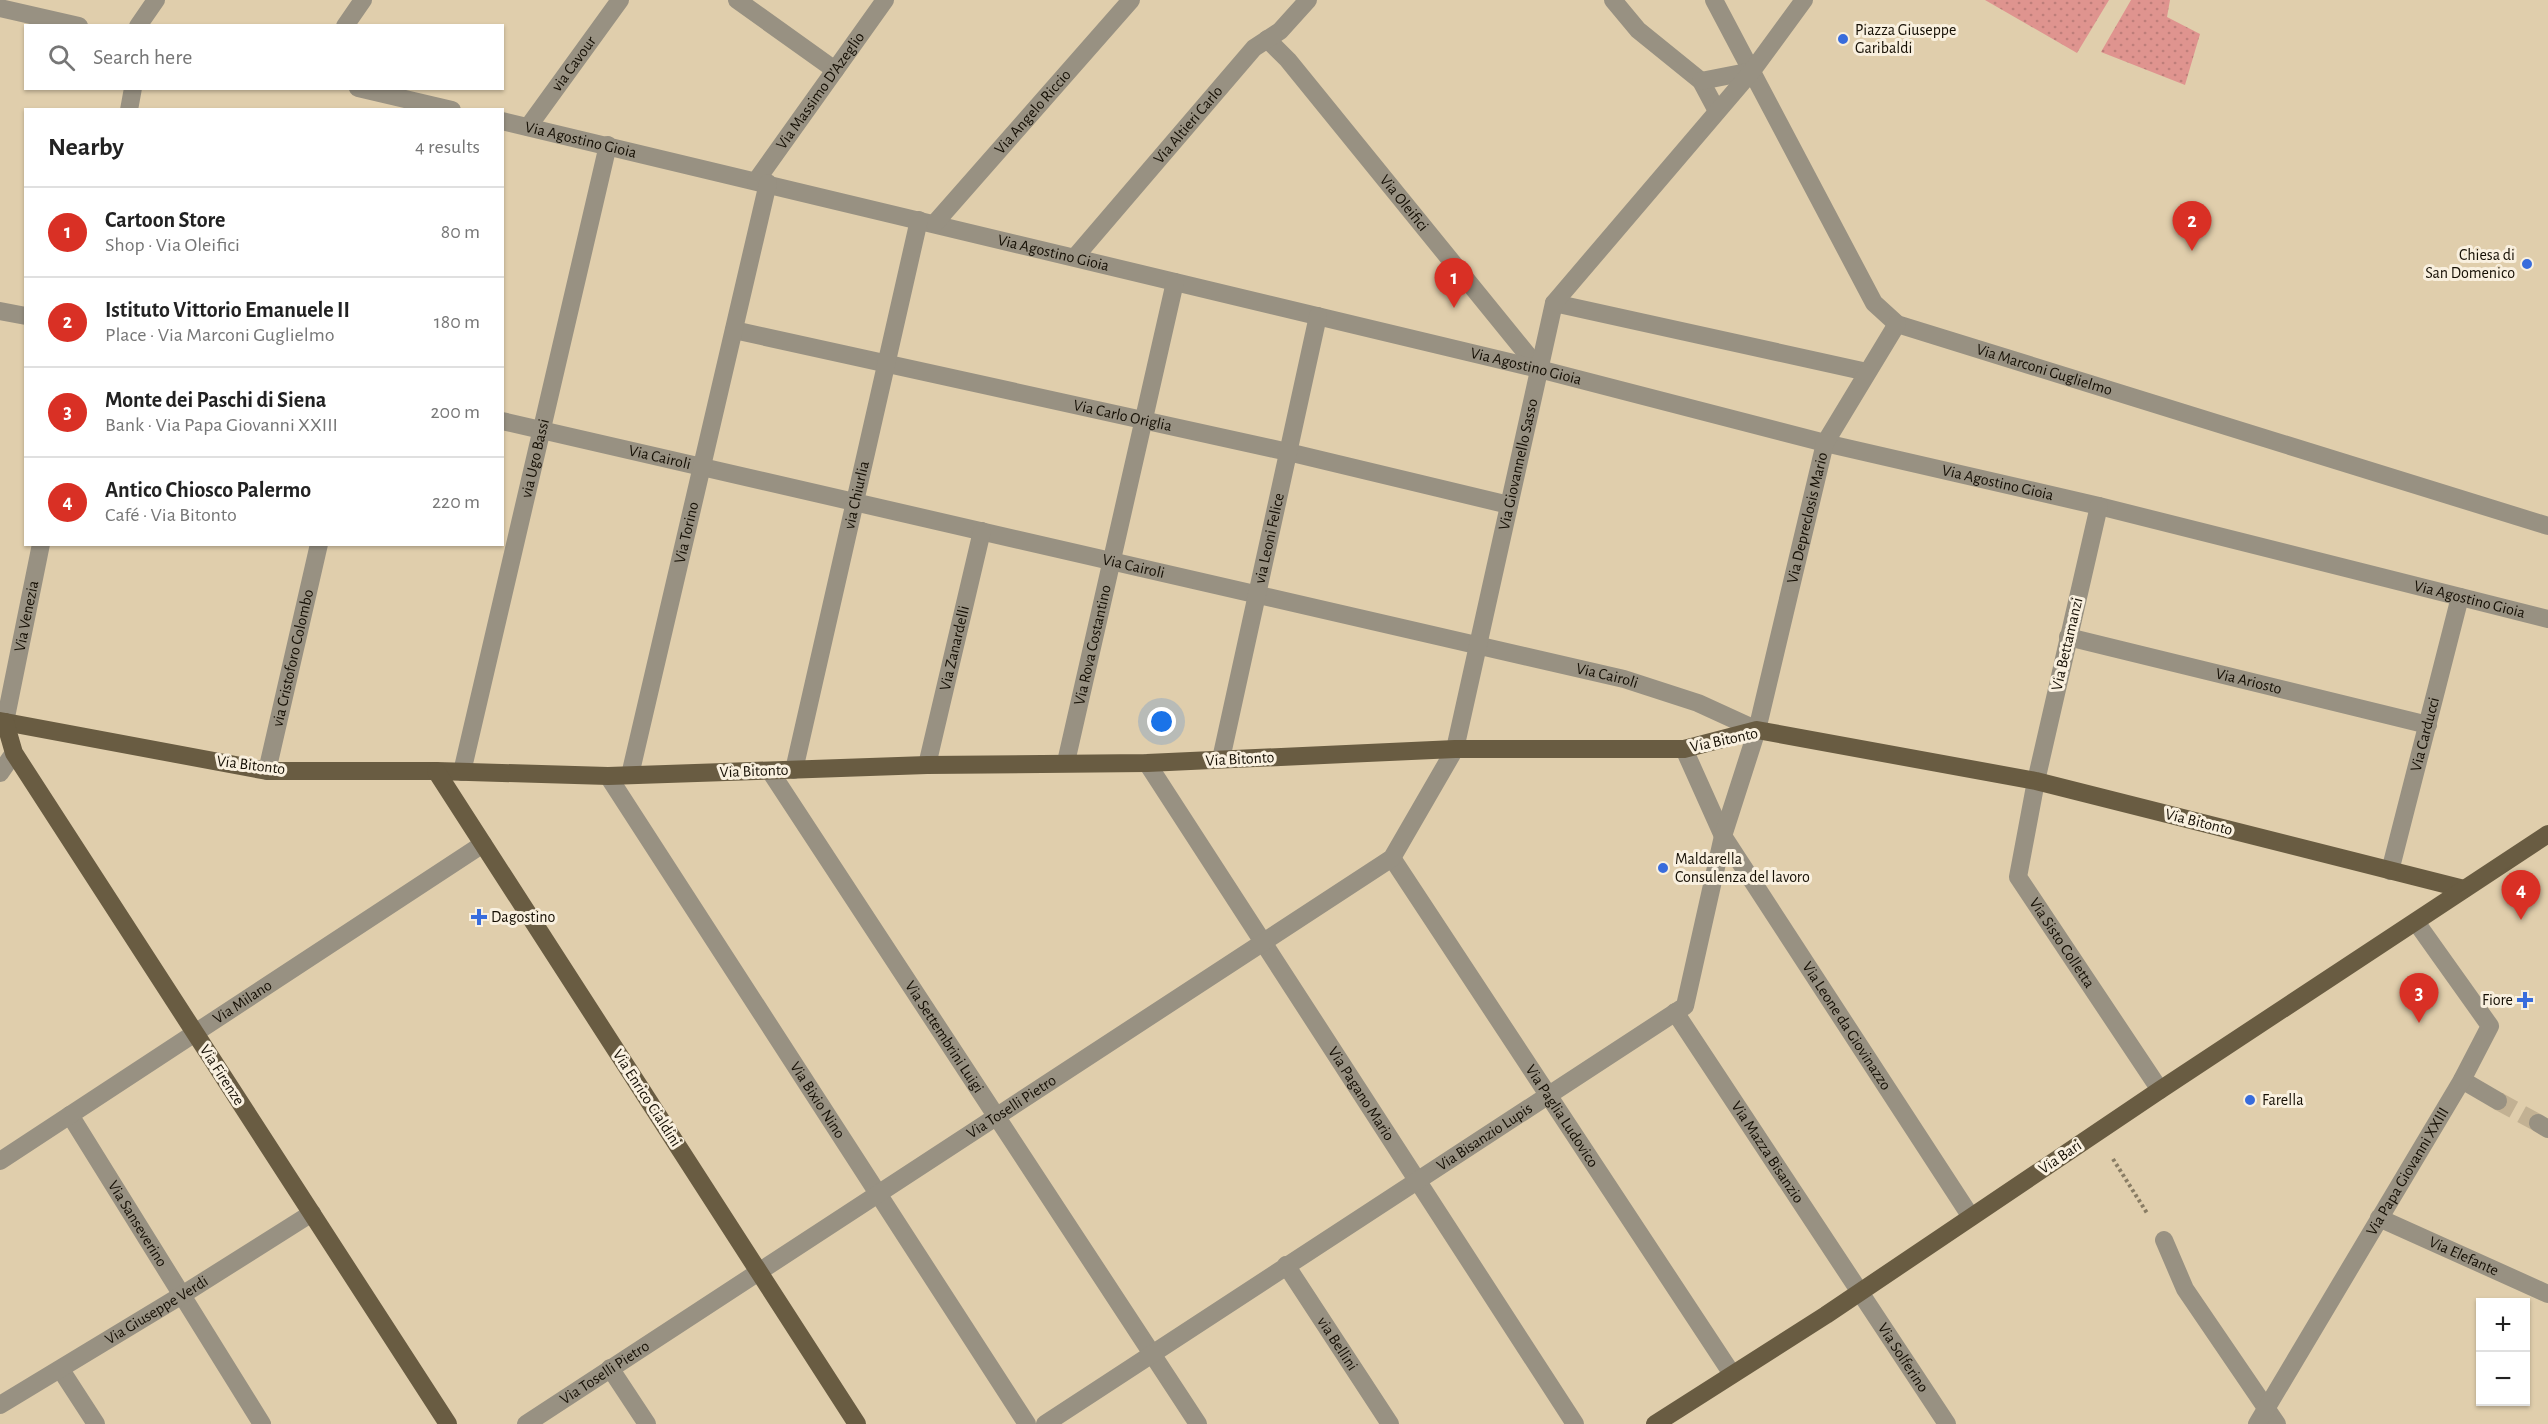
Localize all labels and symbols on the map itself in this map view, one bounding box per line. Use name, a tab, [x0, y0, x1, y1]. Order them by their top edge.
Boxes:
place label: Piazza Giuseppe Garibaldi	[1855, 22, 1956, 56]
street label: Via Massimo D'Azeglio	[773, 29, 868, 152]
marker: Piazza Giuseppe Garibaldi	[1836, 32, 1850, 46]
street label: via Cavour	[549, 33, 599, 94]
street label: Via Angelo Riccio	[991, 66, 1074, 157]
street label: Via Altieri Carlo	[1151, 83, 1226, 167]
street label: Via Agostino Gioia	[523, 119, 638, 161]
street label: Via Oleifici	[1377, 172, 1432, 234]
pin: 2	[2172, 202, 2212, 251]
street label: Via Agostino Gioia	[996, 232, 1111, 274]
place label: Chiesa di San Domenico	[2425, 247, 2515, 281]
marker: Chiesa di San Domenico	[2520, 257, 2534, 271]
pin: 1	[1434, 258, 1474, 308]
street label: Via Marconi Guglielmo	[1974, 341, 2114, 398]
street label: Via Agostino Gioia	[1469, 345, 1583, 388]
street label: Via Carlo Origlia	[1072, 397, 1173, 434]
street label: Via Giovannello Sasso	[1496, 397, 1541, 532]
street label: via Ugo Bassi	[518, 417, 552, 500]
street label: Via Cairoli	[627, 442, 693, 472]
street label: Via Depreclosis Mario	[1784, 451, 1831, 585]
street label: via Chiurlia	[841, 459, 872, 531]
street label: Via Agostino Gioia	[1940, 462, 2055, 503]
street label: via Leoni Felice	[1252, 491, 1287, 585]
street label: Via Torino	[672, 500, 701, 565]
street label: Via Cairoli	[1101, 551, 1166, 581]
street label: Via Agostino Gioia	[2412, 578, 2527, 621]
street label: Via Venezia	[11, 579, 41, 653]
street label: Via Rova Costantino	[1071, 583, 1114, 707]
street label: via Cristoforo Colombo	[269, 588, 316, 728]
street label: Via Bettamanzi	[2049, 596, 2085, 692]
street label: Via Zanardelli	[937, 604, 972, 692]
street label: Via Cairoli	[1574, 660, 1640, 691]
street label: Via Ariosto	[2214, 665, 2284, 697]
street label: Via Carducci	[2408, 695, 2442, 773]
your location	[1147, 707, 1176, 736]
street label: Via Bitonto	[1689, 725, 1760, 755]
street label: Via Bitonto	[1205, 749, 1275, 769]
street label: Via Bitonto	[216, 753, 286, 777]
street label: Via Bitonto	[719, 762, 789, 780]
street label: Via Bitonto	[2164, 806, 2235, 838]
place label: Maldarella Consulenza del lavoro	[1675, 851, 1810, 885]
marker: Maldarella Consulenza del lavoro	[1656, 861, 1670, 875]
pin: 4	[2502, 870, 2540, 920]
street label: Via Sisto Colletta	[2026, 895, 2098, 991]
place label: Dagostino	[491, 909, 556, 925]
marker: Dagostino	[472, 910, 486, 924]
street label: Via Leone da Giovinazzo	[1799, 959, 1894, 1093]
pin: 3	[2400, 974, 2438, 1023]
street label: Via Milano	[210, 977, 275, 1027]
street label: Via Settembrini Luigi	[902, 978, 987, 1096]
place label: Fiore	[2482, 992, 2513, 1008]
marker: Fiore	[2518, 993, 2532, 1007]
street label: Via Firenze	[197, 1042, 247, 1108]
street label: Via Pagano Mario	[1325, 1044, 1397, 1144]
street label: Via Enrico Cialdini	[610, 1047, 684, 1149]
street label: Via Bixio Nino	[787, 1059, 848, 1141]
street label: Via Paglia Ludovico	[1522, 1062, 1602, 1170]
street label: Via Toselli Pietro	[964, 1072, 1059, 1142]
place label: Farella	[2262, 1092, 2304, 1108]
marker: Farella	[2243, 1093, 2257, 1107]
street label: Via Mazza Bisanzio	[1728, 1098, 1807, 1206]
street label: Via Bisanzio Lupis	[1434, 1100, 1535, 1174]
street label: Via Papa Giovanni XXIII	[2363, 1105, 2452, 1238]
street label: Via Bari	[2036, 1137, 2084, 1177]
street label: Via Sanseverino	[105, 1178, 170, 1270]
street label: Via Elefante	[2427, 1234, 2501, 1279]
street label: Via Giuseppe Verdi	[102, 1273, 211, 1348]
street label: via Bellini	[1314, 1314, 1361, 1373]
street label: Via Solferino	[1875, 1320, 1932, 1395]
street label: Via Toselli Pietro	[557, 1338, 652, 1407]

